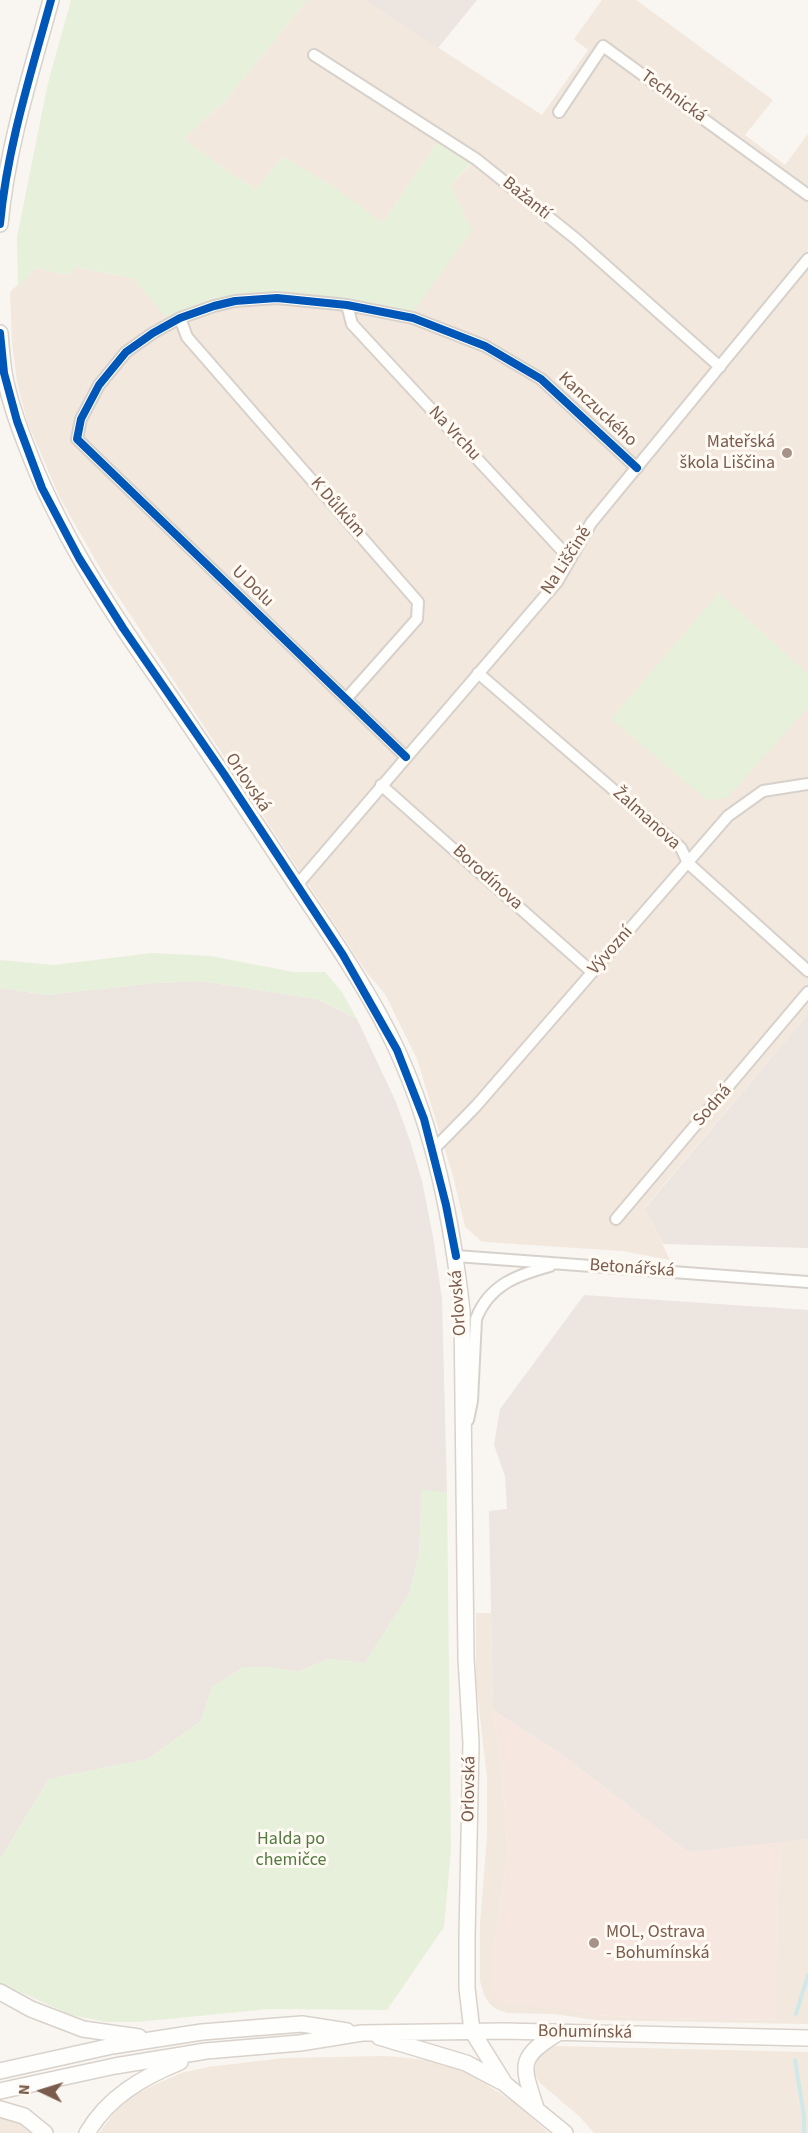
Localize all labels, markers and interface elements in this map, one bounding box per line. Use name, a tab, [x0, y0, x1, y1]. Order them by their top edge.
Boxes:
street label: Technická	[636, 66, 710, 128]
street label: Bažantí	[497, 173, 555, 225]
street label: Kanczuckého	[553, 368, 641, 452]
street label: Na Vrchu	[423, 402, 485, 466]
place label: Mateřská škola Liščina	[680, 432, 775, 474]
marker: Mateřská škola Liščina	[780, 446, 794, 460]
street label: K Důlkům	[305, 473, 369, 543]
street label: Na Liščině	[537, 523, 597, 599]
street label: U Dolu	[226, 562, 278, 612]
street label: Orlovská	[220, 750, 274, 816]
street label: Žalmanova	[608, 783, 684, 855]
street label: Borodínova	[447, 841, 527, 915]
street label: Vývozní	[584, 922, 638, 980]
street label: Sodná	[689, 1081, 737, 1131]
street label: Betonářská	[589, 1255, 675, 1283]
street label: Orlovská	[446, 1269, 472, 1337]
street label: Orlovská	[459, 1756, 481, 1822]
park label: Halda po chemičce	[256, 1829, 326, 1872]
place label: MOL, Ostrava - Bohumínská	[606, 1922, 710, 1964]
marker: MOL, Ostrava - Bohumínská	[587, 1936, 601, 1950]
street label: Bohumínská	[538, 2021, 632, 2045]
north arrow	[12, 2061, 72, 2121]
text: N	[13, 2084, 35, 2096]

